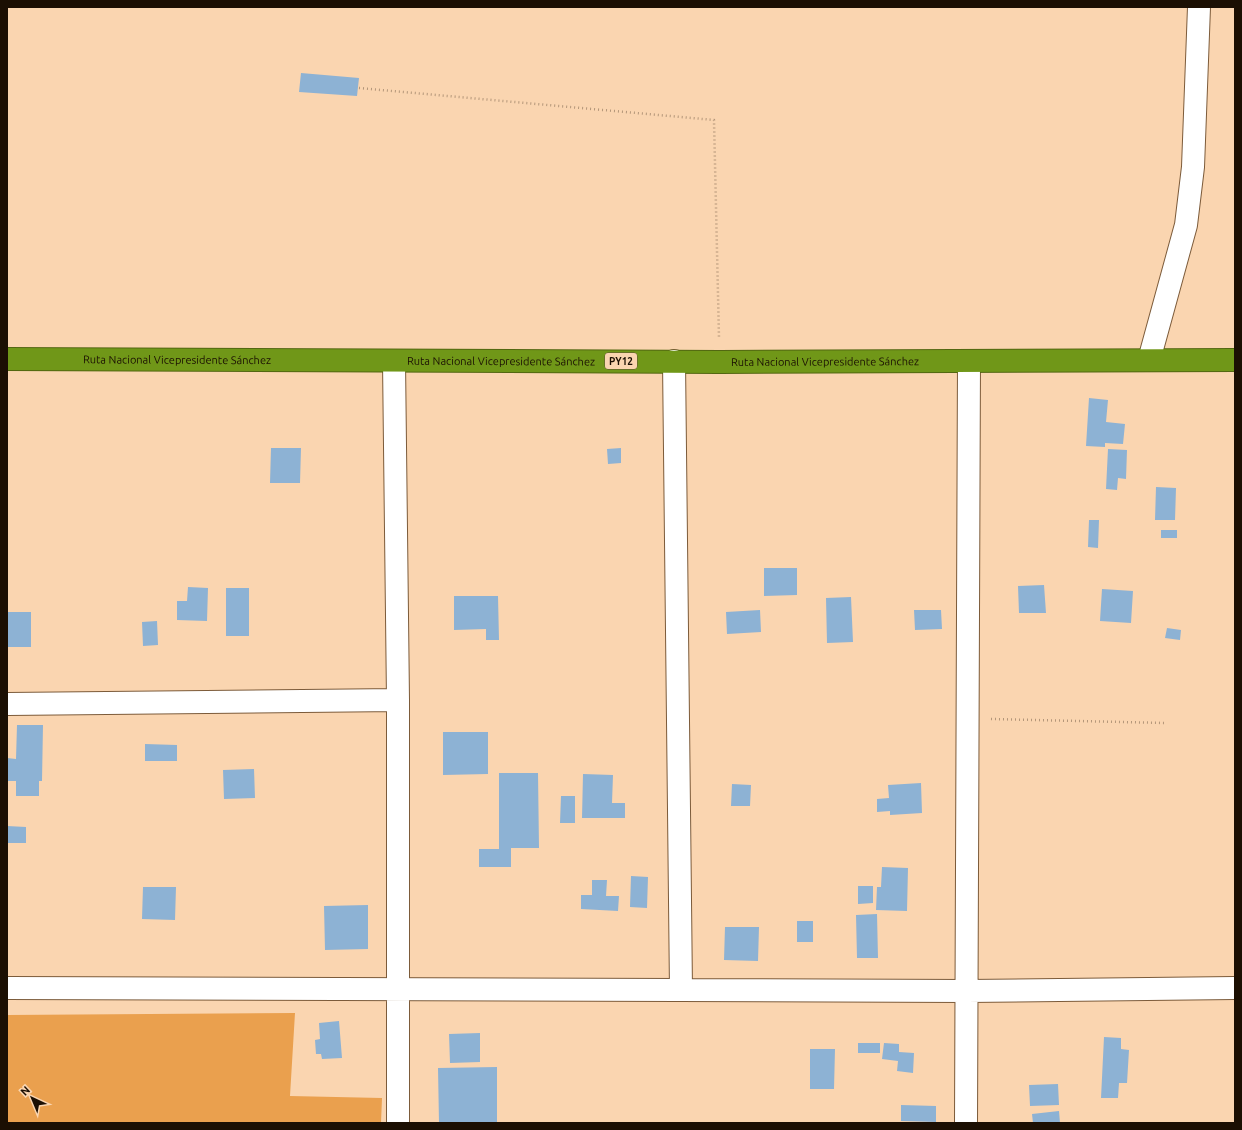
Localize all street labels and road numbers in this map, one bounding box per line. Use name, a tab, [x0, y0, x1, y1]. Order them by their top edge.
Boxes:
street label: Ruta Nacional Vicepresidente Sánchez	[83, 353, 271, 366]
road number: PY12	[605, 353, 637, 369]
street label: Ruta Nacional Vicepresidente Sánchez	[407, 355, 595, 367]
street label: Ruta Nacional Vicepresidente Sánchez	[731, 355, 919, 368]

